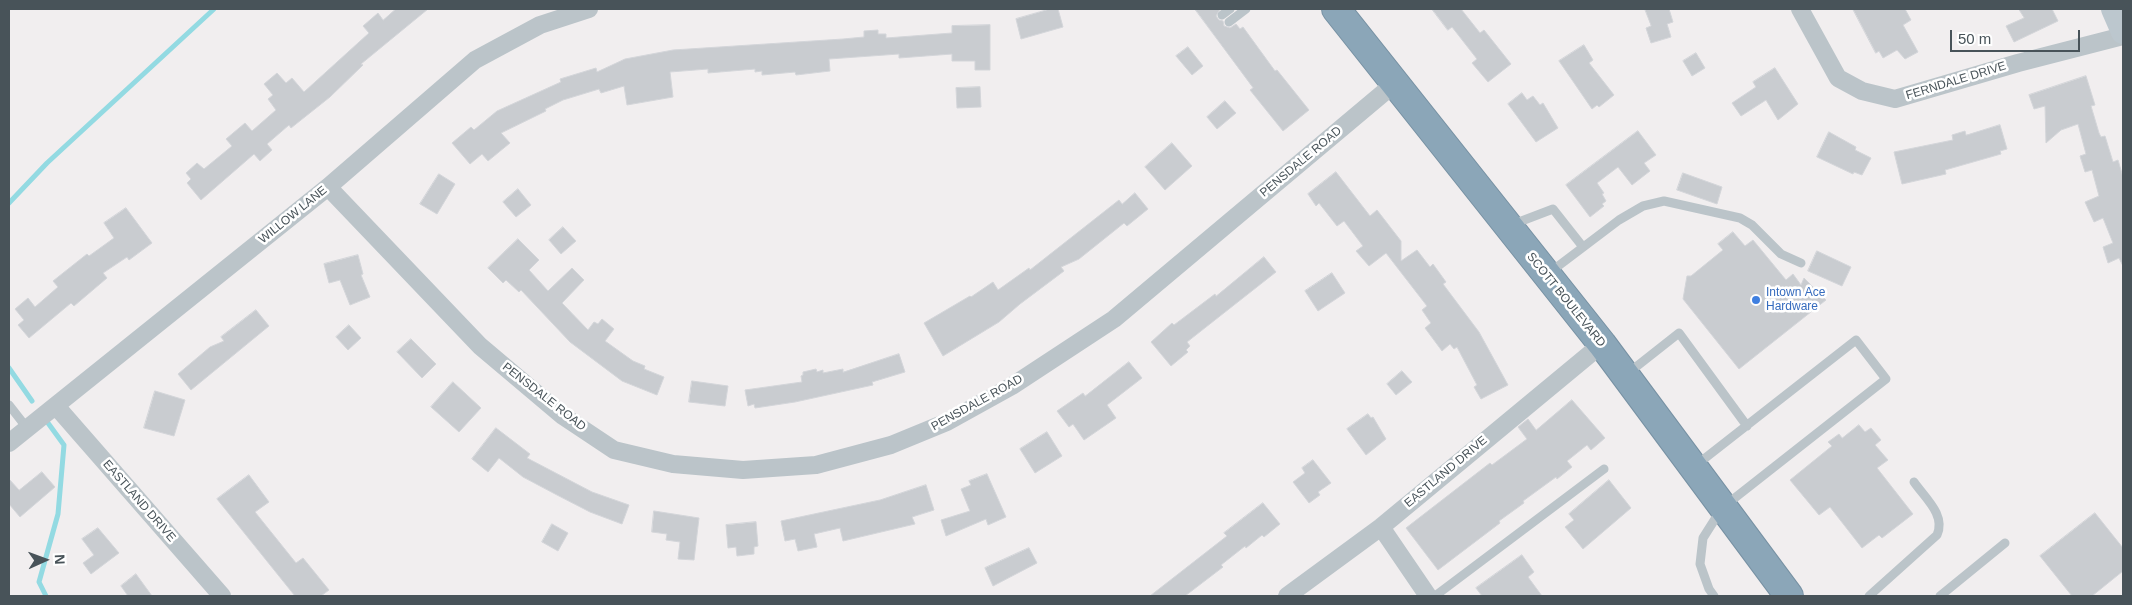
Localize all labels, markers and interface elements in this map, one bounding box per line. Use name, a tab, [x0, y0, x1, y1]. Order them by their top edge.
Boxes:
scale bar	[1952, 20, 2082, 52]
text: 50 m	[1958, 30, 1991, 47]
street label: FERNDALE DRIVE	[1904, 59, 2008, 103]
street label: PENSDALE ROAD	[1257, 124, 1345, 200]
street label: WILLOW LANE	[256, 183, 330, 247]
street label: SCOTT BOULEVARD	[1524, 250, 1608, 350]
place label: Intown Ace Hardware	[1766, 286, 1825, 314]
marker: Intown Ace Hardware	[1750, 294, 1762, 306]
street label: PENSDALE ROAD	[499, 360, 589, 434]
street label: PENSDALE ROAD	[929, 372, 1025, 434]
street label: EASTLAND DRIVE	[1402, 433, 1490, 511]
street label: EASTLAND DRIVE	[100, 457, 178, 545]
north arrow	[20, 535, 70, 585]
text: N	[52, 554, 68, 565]

